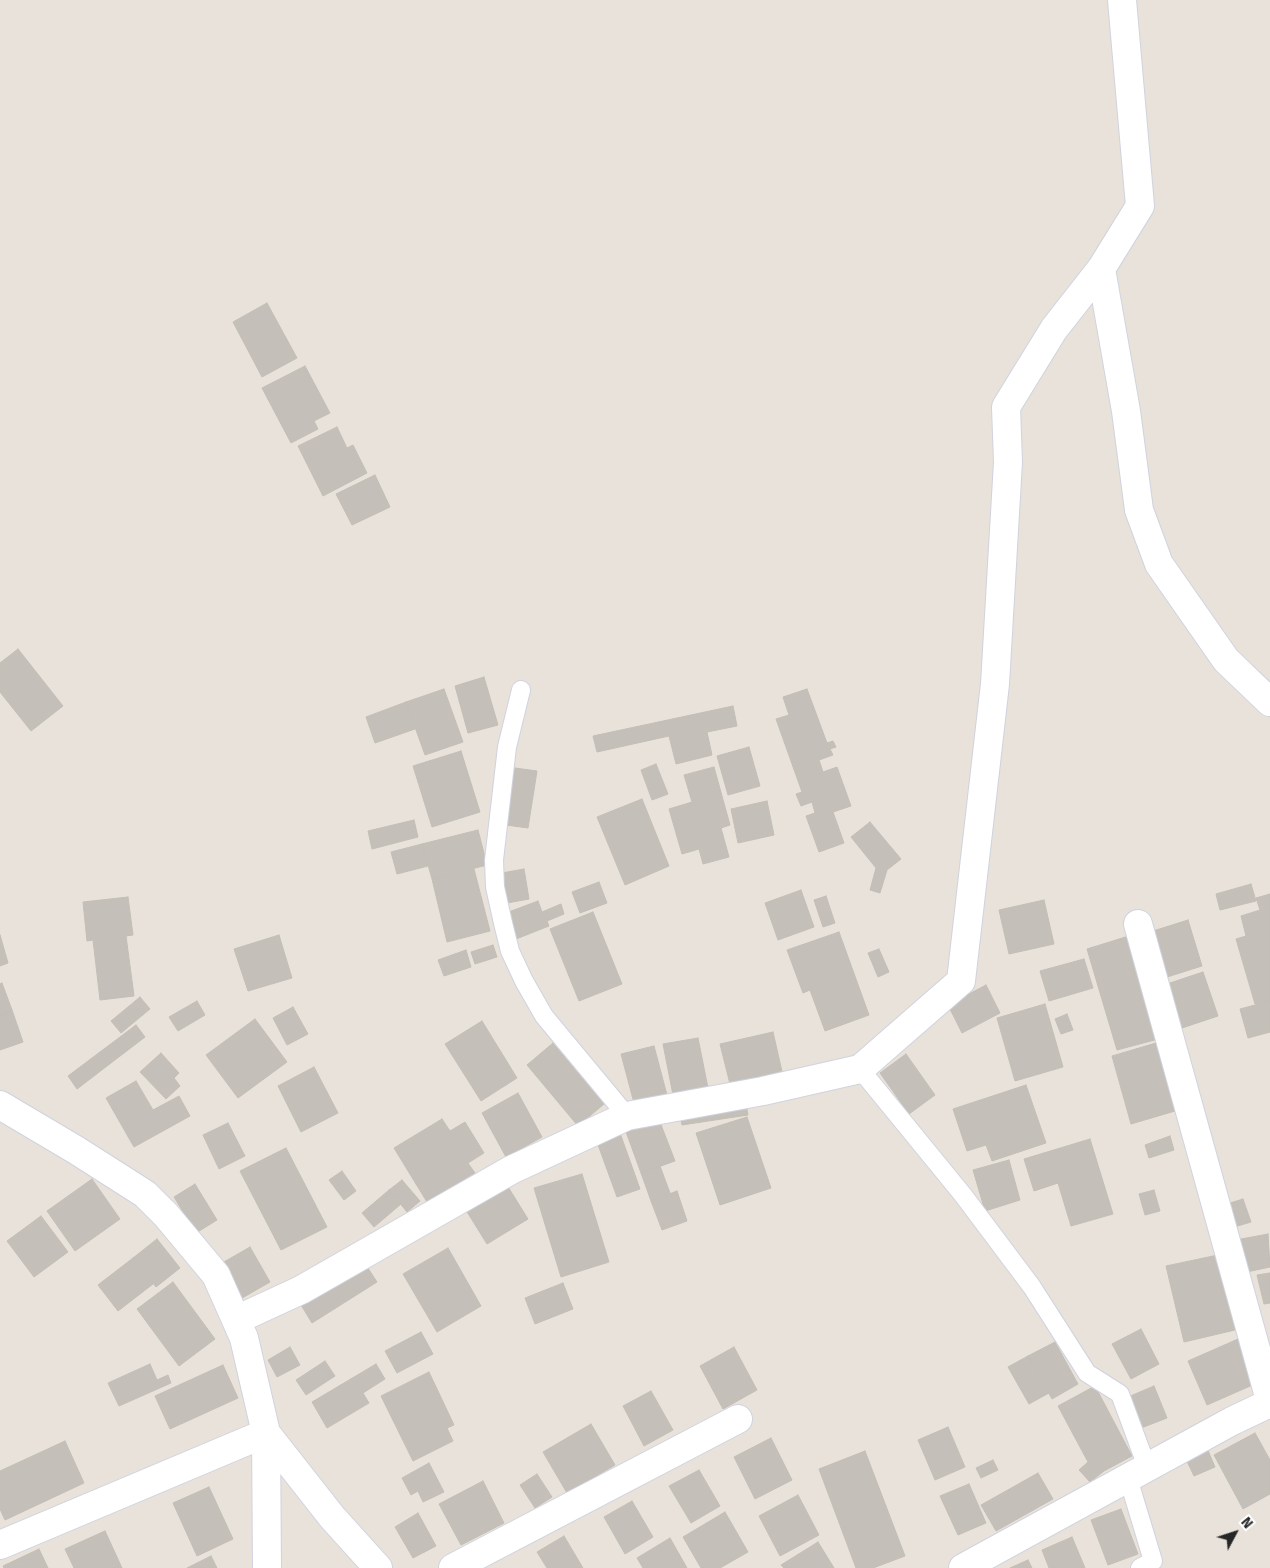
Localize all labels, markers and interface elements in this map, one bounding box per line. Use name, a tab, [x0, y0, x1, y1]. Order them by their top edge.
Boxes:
north arrow	[1210, 1508, 1260, 1558]
text: N	[1237, 1514, 1256, 1532]

